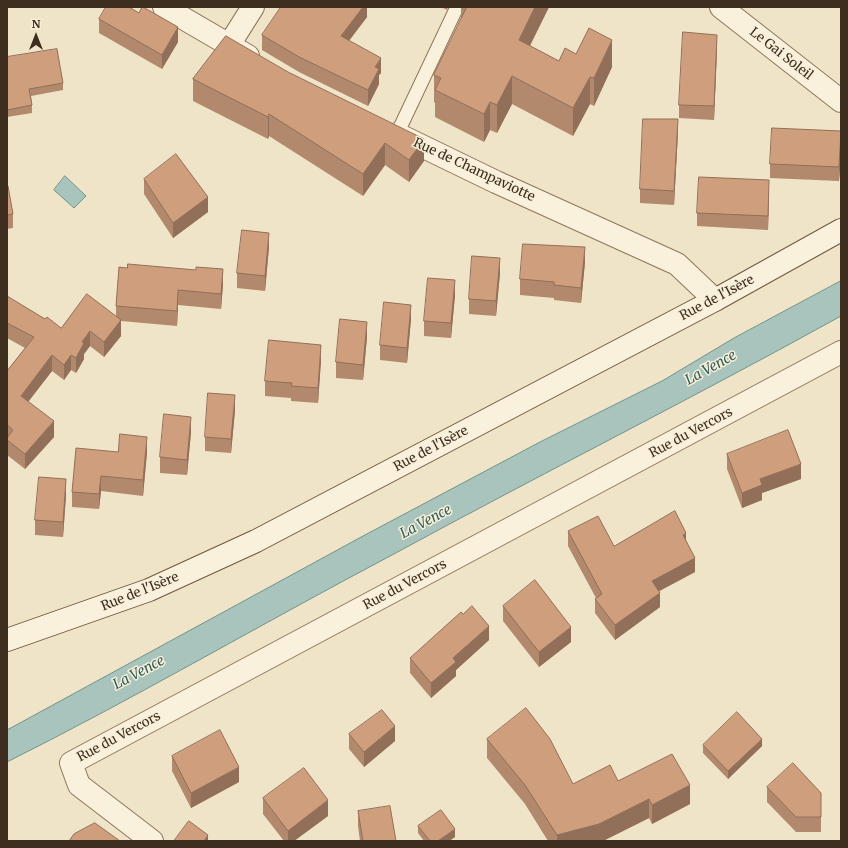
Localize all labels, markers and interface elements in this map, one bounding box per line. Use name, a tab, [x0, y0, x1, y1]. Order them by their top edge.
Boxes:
north arrow	[16, 16, 56, 56]
text: N	[32, 17, 40, 31]
street label: Le Gai Soleil	[746, 24, 816, 84]
street label: Rue de Champaviotte	[411, 135, 537, 205]
street label: Rue de l'Isère	[677, 272, 757, 324]
water label: La Vence	[682, 347, 740, 389]
street label: Rue du Vercors	[647, 404, 735, 462]
street label: Rue de l'Isère	[391, 423, 471, 475]
water label: La Vence	[397, 501, 455, 543]
street label: Rue du Vercors	[361, 556, 449, 614]
street label: Rue de l'Isère	[99, 569, 181, 615]
water label: La Vence	[110, 652, 168, 694]
street label: Rue du Vercors	[75, 708, 163, 766]

